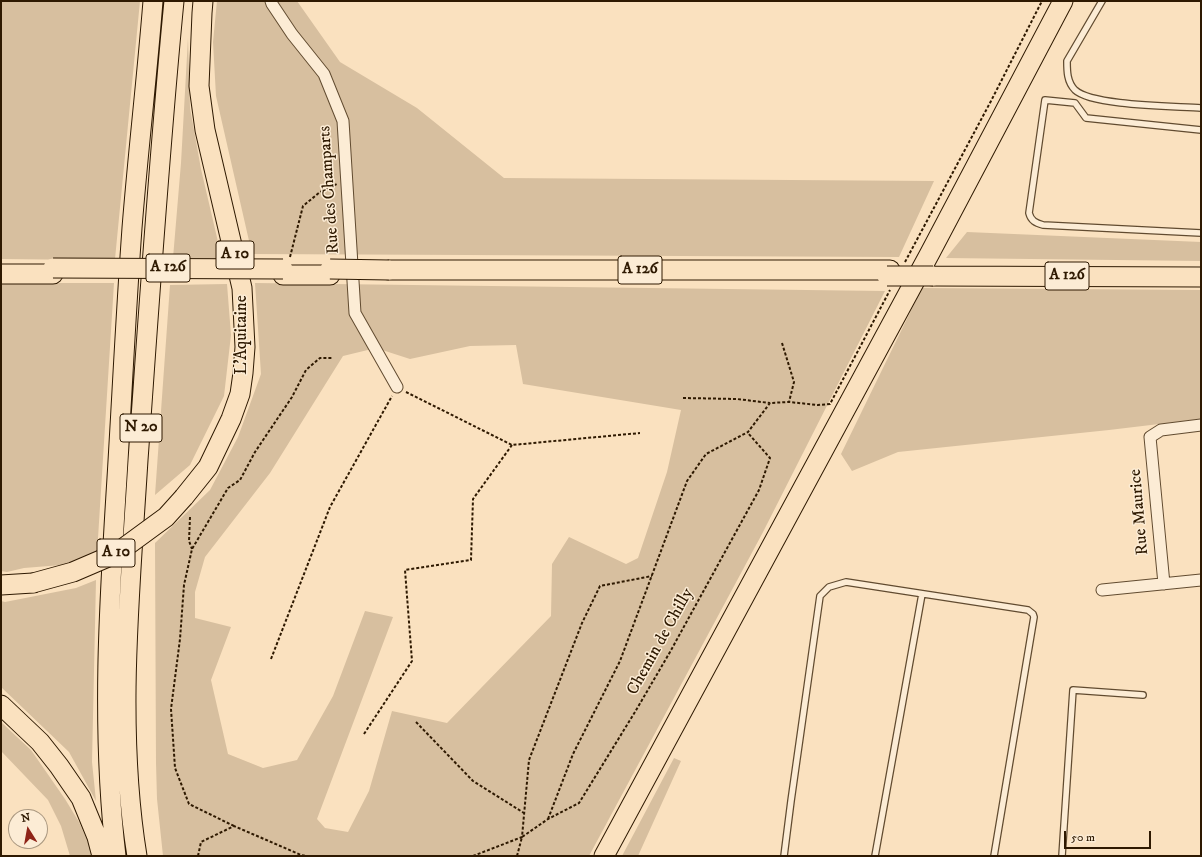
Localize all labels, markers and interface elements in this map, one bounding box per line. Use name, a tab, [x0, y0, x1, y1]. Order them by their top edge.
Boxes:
street label: Rue des Champarts	[315, 125, 345, 255]
road number: A 10	[216, 241, 254, 269]
road number: A 126	[146, 254, 190, 282]
road number: A 126	[618, 256, 662, 284]
road number: A 126	[1045, 262, 1089, 290]
street label: L'Aquitaine	[232, 295, 252, 375]
road number: N 20	[120, 414, 162, 442]
street label: Rue Maurice	[1126, 468, 1154, 556]
road number: A 10	[97, 539, 135, 567]
street label: Chemin de Chilly	[623, 585, 699, 699]
north arrow	[8, 809, 48, 849]
text: N	[20, 810, 32, 826]
scale bar	[1066, 823, 1153, 849]
text: 50 m	[1071, 830, 1095, 845]

